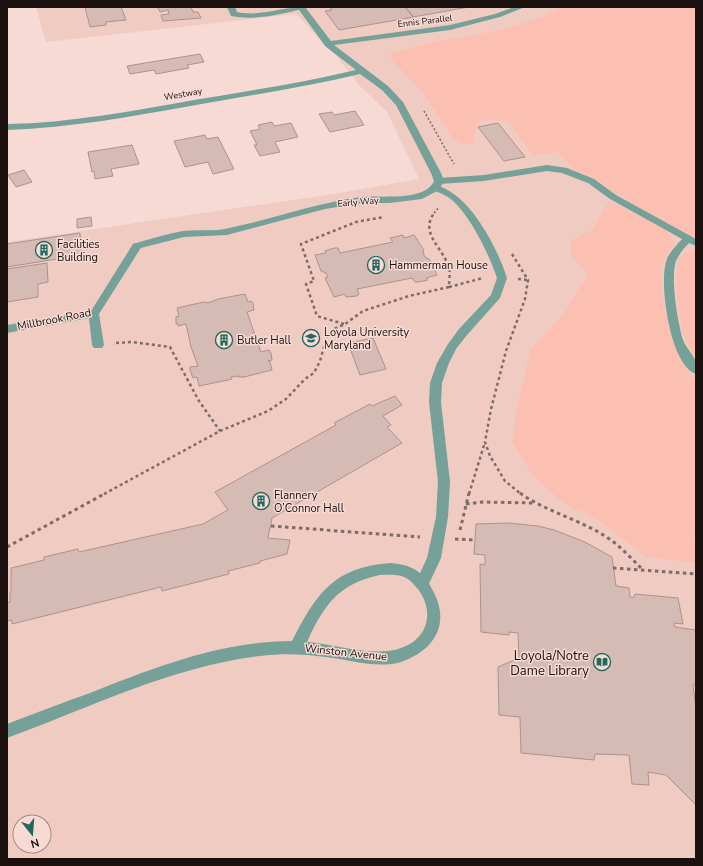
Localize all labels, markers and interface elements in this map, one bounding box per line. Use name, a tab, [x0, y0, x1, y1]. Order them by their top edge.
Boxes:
street label: Ennis Parallel	[397, 12, 453, 30]
street label: Westway	[163, 85, 203, 103]
street label: Early Way	[337, 194, 380, 210]
place label: Facilities Building	[57, 237, 100, 265]
building icon: Facilities Building	[34, 240, 54, 260]
building icon: Hammerman House	[366, 255, 386, 275]
place label: Hammerman House	[389, 258, 488, 273]
street label: Millbrook Road	[16, 305, 92, 334]
place label: Loyola University Maryland	[324, 325, 409, 353]
school or university icon: Loyola University Maryland	[301, 328, 321, 348]
building icon: Butler Hall	[214, 330, 234, 350]
place label: Butler Hall	[237, 333, 292, 348]
place label: Flannery O’Connor Hall	[274, 488, 345, 516]
building icon: Flannery O’Connor Hall	[251, 491, 271, 511]
street label: Winston Avenue	[304, 641, 388, 664]
place label: Loyola/Notre Dame Library	[510, 647, 589, 680]
library icon: Loyola/Notre Dame Library	[592, 652, 612, 672]
north arrow	[12, 814, 52, 854]
text: N	[29, 835, 41, 851]

